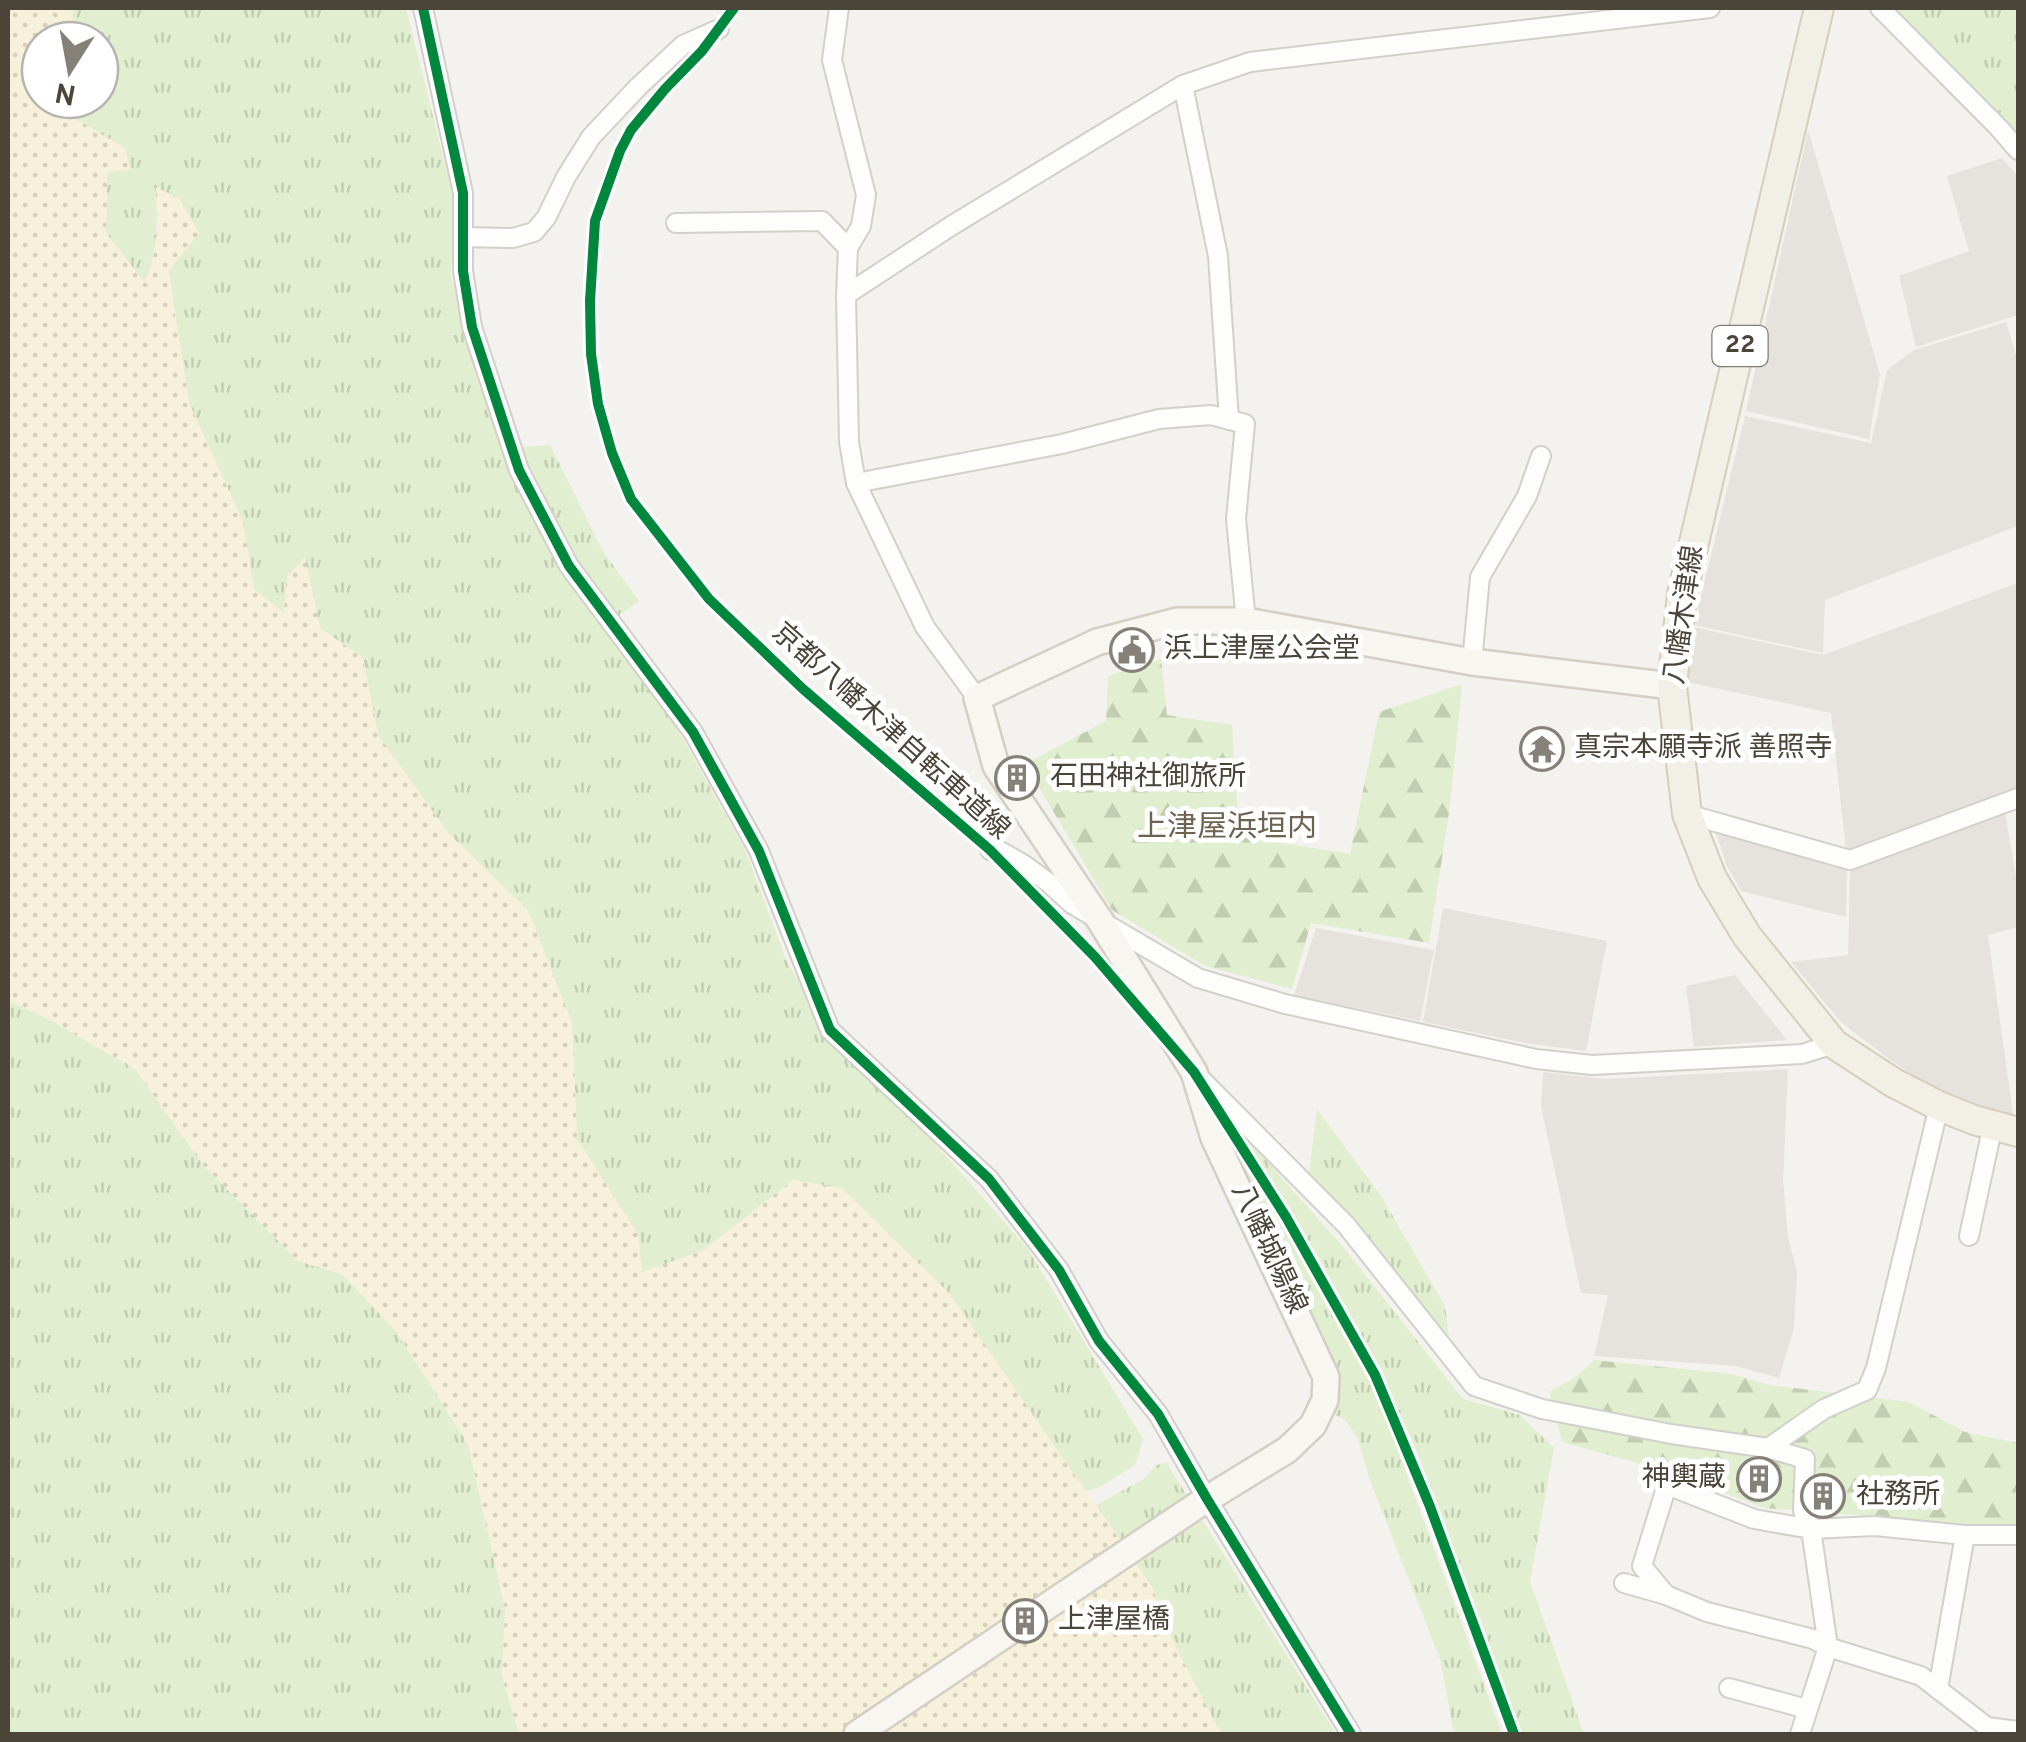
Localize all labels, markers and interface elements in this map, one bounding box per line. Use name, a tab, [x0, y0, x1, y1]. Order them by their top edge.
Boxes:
north arrow	[20, 20, 120, 120]
text: N	[52, 72, 79, 111]
road number: 22	[1712, 326, 1768, 366]
street label: 八幡木津線	[1657, 543, 1713, 687]
street label: 京都八幡木津自転車道線	[764, 616, 1016, 848]
public building icon: 浜上津屋公会堂	[1109, 627, 1155, 673]
place label: 浜上津屋公会堂	[1164, 632, 1360, 668]
temple icon: 真宗本願寺派 善照寺	[1519, 726, 1565, 772]
place label: 真宗本願寺派 善照寺	[1574, 731, 1833, 767]
building icon: 石田神社御旅所	[994, 755, 1040, 801]
place label: 石田神社御旅所	[1050, 760, 1246, 796]
district label: 上津屋浜垣内	[1137, 810, 1317, 847]
street label: 八幡城陽線	[1222, 1178, 1314, 1320]
building icon: 神輿蔵	[1736, 1456, 1782, 1502]
place label: 神輿蔵	[1642, 1461, 1726, 1497]
building icon: 社務所	[1800, 1473, 1846, 1519]
place label: 社務所	[1856, 1478, 1940, 1514]
building icon: 上津屋橋	[1002, 1598, 1048, 1644]
place label: 上津屋橋	[1058, 1603, 1170, 1639]

